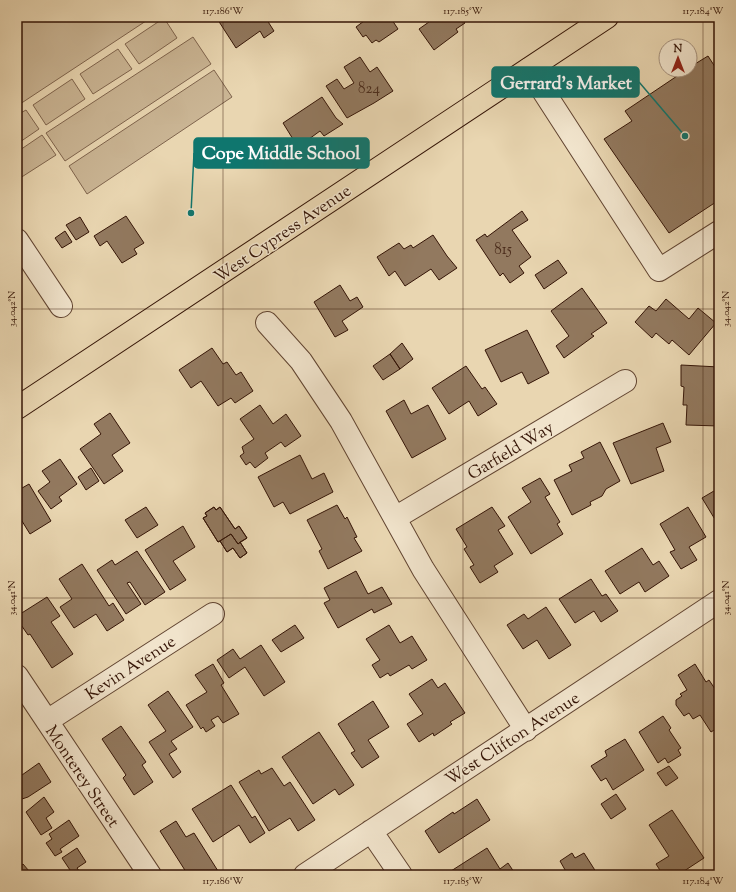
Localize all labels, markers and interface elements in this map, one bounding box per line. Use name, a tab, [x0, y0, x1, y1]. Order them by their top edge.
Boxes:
text: 117.186°W	[203, 4, 243, 19]
text: 117.185°W	[443, 4, 483, 19]
text: 117.184°W	[683, 4, 723, 19]
north arrow	[658, 38, 698, 78]
text: N	[673, 41, 683, 57]
callout: Gerrard's Market	[492, 67, 639, 97]
text: Gerrard's Market	[500, 72, 633, 98]
house number: 824	[358, 79, 380, 100]
callout: Cope Middle School	[194, 138, 369, 168]
text: Cope Middle School	[202, 142, 361, 168]
street label: West Cypress Avenue	[210, 180, 357, 290]
house number: 815	[494, 240, 512, 261]
text: 34.042°N	[5, 291, 20, 327]
text: 34.042°N	[719, 291, 734, 327]
street label: Garfield Way	[463, 416, 559, 487]
text: 34.041°N	[5, 580, 20, 616]
text: 34.041°N	[719, 580, 734, 616]
street label: Kevin Avenue	[81, 630, 181, 707]
street label: West Clifton Avenue	[441, 687, 585, 792]
street label: Monterey Street	[38, 721, 124, 833]
text: 117.186°W	[203, 874, 243, 889]
text: 117.185°W	[443, 874, 483, 889]
text: 117.184°W	[683, 874, 723, 889]

